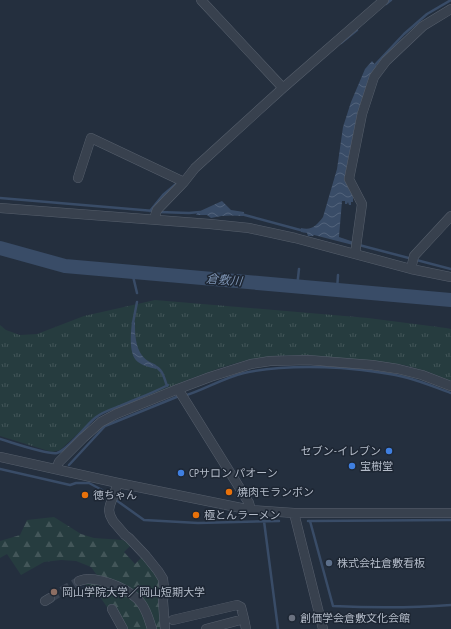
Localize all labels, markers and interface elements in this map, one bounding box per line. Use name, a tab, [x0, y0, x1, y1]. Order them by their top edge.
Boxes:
water label: 倉敷川	[205, 270, 245, 289]
place label: セブン-イレブン	[301, 444, 381, 458]
marker: セブン-イレブン	[384, 446, 394, 456]
place label: 宝樹堂	[360, 459, 393, 473]
marker: 宝樹堂	[347, 461, 357, 471]
place label: CPサロン パオーン	[189, 466, 278, 480]
marker: CPサロン パオーン	[176, 468, 186, 478]
place label: 焼肉モランボン	[237, 485, 314, 499]
marker: 焼肉モランボン	[224, 487, 234, 497]
place label: 徳ちゃん	[93, 488, 137, 502]
marker: 徳ちゃん	[80, 490, 90, 500]
place label: 極とんラーメン	[204, 508, 281, 522]
marker: 極とんラーメン	[191, 510, 201, 520]
place label: 株式会社倉敷看板	[337, 556, 425, 570]
marker: 株式会社倉敷看板	[324, 558, 334, 568]
place label: 岡山学院大学／岡山短期大学	[62, 585, 205, 599]
marker: 岡山学院大学／岡山短期大学	[49, 587, 59, 597]
place label: 創価学会倉敷文化会館	[300, 611, 410, 625]
marker: 創価学会倉敷文化会館	[287, 613, 297, 623]

